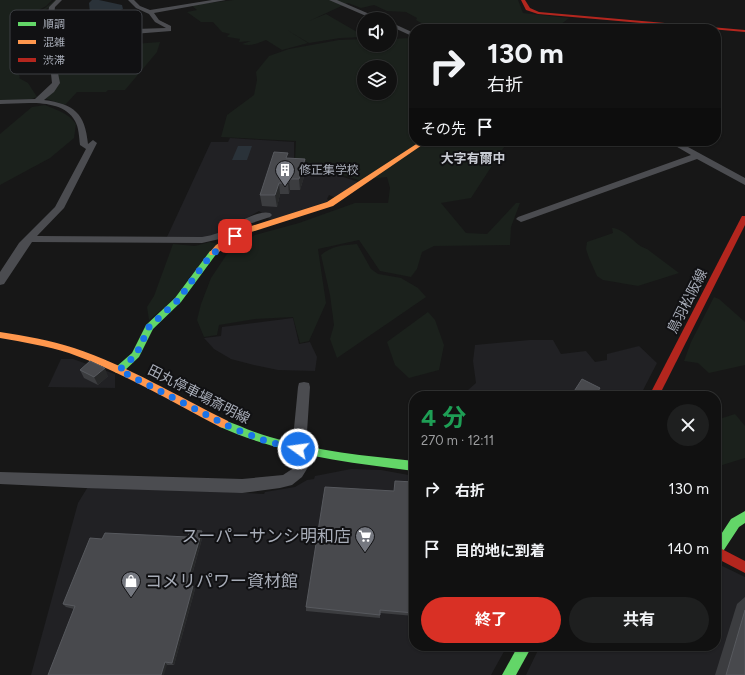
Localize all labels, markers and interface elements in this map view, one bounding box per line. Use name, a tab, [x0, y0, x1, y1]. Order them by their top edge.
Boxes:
legend	[10, 10, 142, 74]
map controls	[357, 12, 397, 100]
button: sound	[357, 12, 397, 52]
text: 順調	[43, 18, 65, 31]
text: 混雑	[43, 36, 65, 49]
text: 130 m	[487, 36, 564, 70]
icon: right	[421, 40, 473, 92]
text: 渋滞	[43, 54, 65, 67]
button: layers	[357, 60, 397, 100]
text: 右折	[487, 74, 523, 96]
icon: arrive	[474, 116, 496, 138]
text: その先	[421, 120, 466, 138]
district label: 大字有爾中	[440, 151, 506, 166]
building icon: 修正集学校	[274, 159, 296, 187]
place label: 修正集学校	[299, 163, 359, 177]
pin	[218, 219, 252, 253]
icon: arrive	[224, 225, 246, 247]
street label: 鳥羽松阪線	[664, 266, 711, 336]
street label: 田丸停車場斎明線	[145, 361, 253, 427]
text: 4 分	[421, 403, 466, 432]
button: close	[667, 404, 709, 446]
position arrow	[277, 428, 319, 470]
text: 270 m · 12:11	[421, 433, 494, 448]
icon: right	[421, 478, 443, 500]
text: 130 m	[669, 480, 709, 498]
text: 右折	[455, 482, 485, 500]
supermarket icon: スーパーサンシ明和店	[354, 525, 376, 553]
place label: スーパーサンシ明和店	[182, 526, 351, 546]
icon: arrive	[421, 538, 443, 560]
text: 140 m	[667, 540, 709, 558]
text: 目的地に到着	[455, 542, 545, 560]
shop icon: コメリパワー資材館	[120, 570, 142, 598]
place label: コメリパワー資材館	[145, 571, 298, 591]
button: 終了	[421, 597, 561, 643]
button: 共有	[569, 597, 709, 643]

